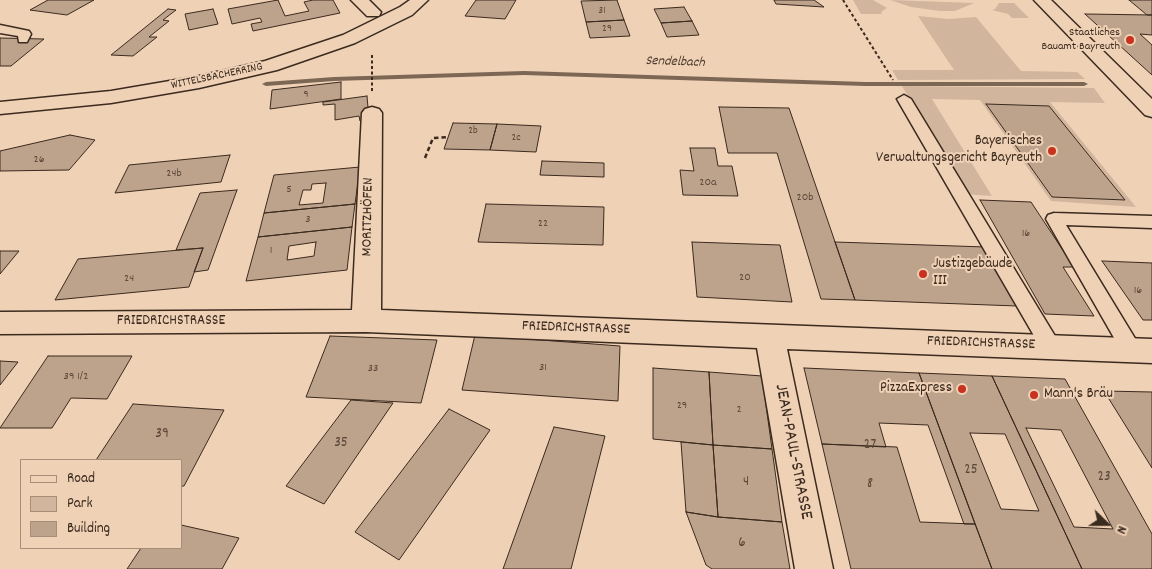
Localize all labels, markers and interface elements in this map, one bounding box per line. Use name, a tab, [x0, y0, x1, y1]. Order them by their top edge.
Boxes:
house number: 31	[598, 4, 606, 18]
house number: 29	[602, 22, 612, 36]
place label: Staatliches Bauamt Bayreuth	[1041, 26, 1120, 54]
marker: Staatliches Bauamt Bayreuth	[1124, 34, 1136, 46]
water label: Sendelbach	[645, 54, 705, 72]
street label: WITTELSBACHERRING	[170, 60, 264, 94]
house number: 9	[303, 88, 309, 102]
house number: 2b	[468, 124, 478, 138]
house number: 2c	[511, 131, 521, 145]
place label: Bayerisches Verwaltungsgericht Bayreuth	[876, 133, 1042, 168]
marker: Bayerisches Verwaltungsgericht Bayreuth	[1046, 145, 1058, 157]
house number: 26	[33, 153, 45, 167]
house number: 24b	[166, 167, 182, 181]
house number: 20a	[699, 176, 717, 190]
street label: MORITZHÖFEN	[359, 177, 379, 257]
house number: 5	[286, 183, 292, 197]
house number: 20b	[797, 191, 813, 205]
house number: 3	[305, 213, 311, 227]
house number: 22	[538, 217, 548, 231]
house number: 16	[1022, 227, 1030, 241]
house number: 1	[270, 244, 272, 258]
place label: Justizgebäude III	[933, 256, 1012, 291]
marker: Justizgebäude III	[917, 268, 929, 280]
house number: 20	[739, 271, 751, 285]
house number: 24	[124, 272, 134, 286]
house number: 16	[1134, 284, 1142, 298]
street label: FRIEDRICHSTRASSE	[117, 313, 225, 331]
street label: FRIEDRICHSTRASSE	[522, 318, 630, 340]
street label: FRIEDRICHSTRASSE	[927, 333, 1035, 355]
house number: 31	[539, 361, 547, 375]
house number: 33	[368, 362, 378, 376]
house number: 39 1/2	[64, 370, 88, 384]
place label: PizzaExpress	[880, 380, 952, 398]
street label: JEAN-PAUL-STRASSE	[768, 382, 816, 522]
marker: PizzaExpress	[956, 383, 968, 395]
place label: Mann's Bräu	[1044, 386, 1113, 404]
marker: Mann's Bräu	[1028, 389, 1040, 401]
house number: 29	[677, 399, 687, 413]
house number: 2	[736, 403, 742, 417]
house number: 39	[155, 426, 169, 444]
house number: 35	[334, 435, 348, 453]
house number: 27	[864, 437, 876, 455]
legend	[20, 459, 182, 549]
house number: 25	[964, 462, 978, 480]
text: Road	[67, 468, 95, 490]
house number: 23	[1097, 469, 1111, 487]
house number: 4	[743, 474, 749, 492]
house number: 8	[867, 476, 873, 494]
text: Park	[67, 493, 93, 515]
north arrow	[1082, 499, 1132, 549]
text: Building	[67, 518, 110, 540]
text: N	[1110, 523, 1131, 537]
house number: 6	[738, 535, 746, 553]

